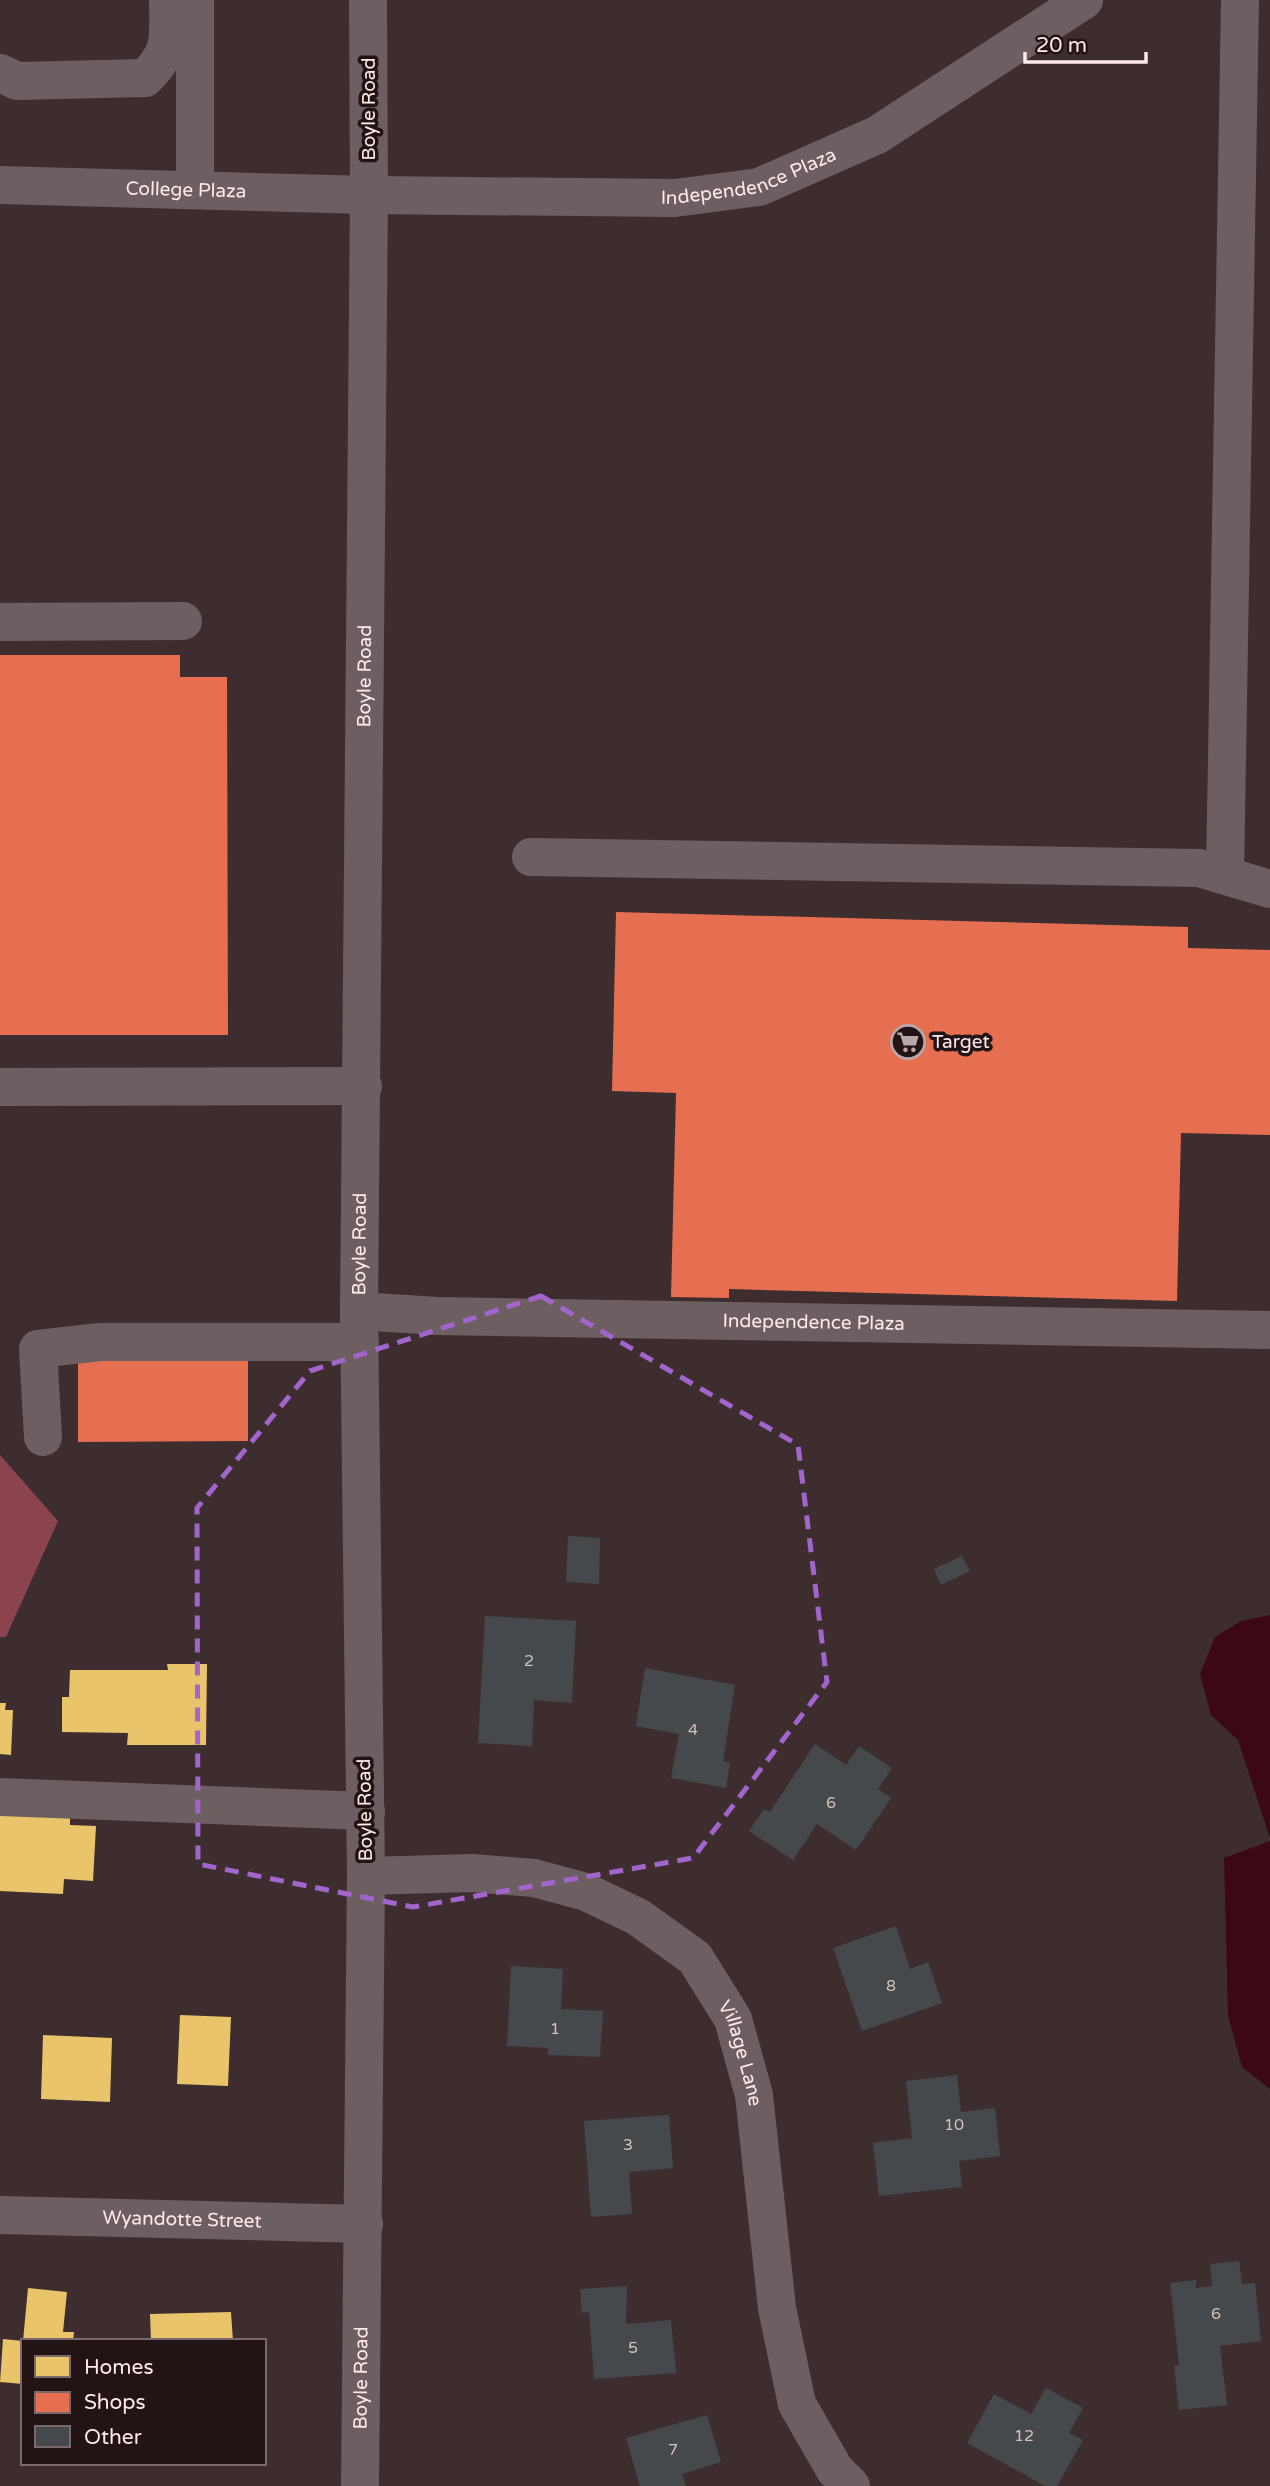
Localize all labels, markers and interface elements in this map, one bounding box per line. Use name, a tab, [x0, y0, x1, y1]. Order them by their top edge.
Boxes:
scale bar	[1025, 21, 1146, 65]
text: 20 m	[1036, 33, 1087, 58]
street label: Boyle Road	[358, 58, 380, 160]
street label: Independence Plaza	[661, 143, 840, 209]
street label: College Plaza	[125, 177, 247, 203]
street label: Boyle Road	[353, 625, 376, 728]
supermarket icon: Target	[889, 1023, 927, 1061]
place label: Target	[932, 1031, 990, 1053]
street label: Boyle Road	[348, 1193, 371, 1296]
street label: Independence Plaza	[722, 1310, 905, 1335]
house number: 2	[524, 1651, 534, 1671]
house number: 4	[688, 1720, 698, 1740]
street label: Boyle Road	[353, 1758, 377, 1862]
house number: 6	[826, 1793, 836, 1813]
house number: 8	[886, 1976, 896, 1996]
street label: Village Lane	[713, 1996, 766, 2107]
house number: 1	[550, 2019, 560, 2039]
house number: 10	[944, 2115, 964, 2135]
house number: 3	[623, 2135, 633, 2155]
street label: Wyandotte Street	[102, 2207, 262, 2232]
house number: 6	[1211, 2304, 1221, 2324]
street label: Boyle Road	[350, 2326, 373, 2430]
house number: 5	[628, 2338, 638, 2358]
legend	[21, 2339, 266, 2465]
text: Homes	[84, 2355, 154, 2380]
text: Shops	[84, 2390, 146, 2415]
text: Other	[84, 2425, 142, 2450]
house number: 12	[1014, 2426, 1034, 2446]
house number: 7	[668, 2440, 678, 2460]

